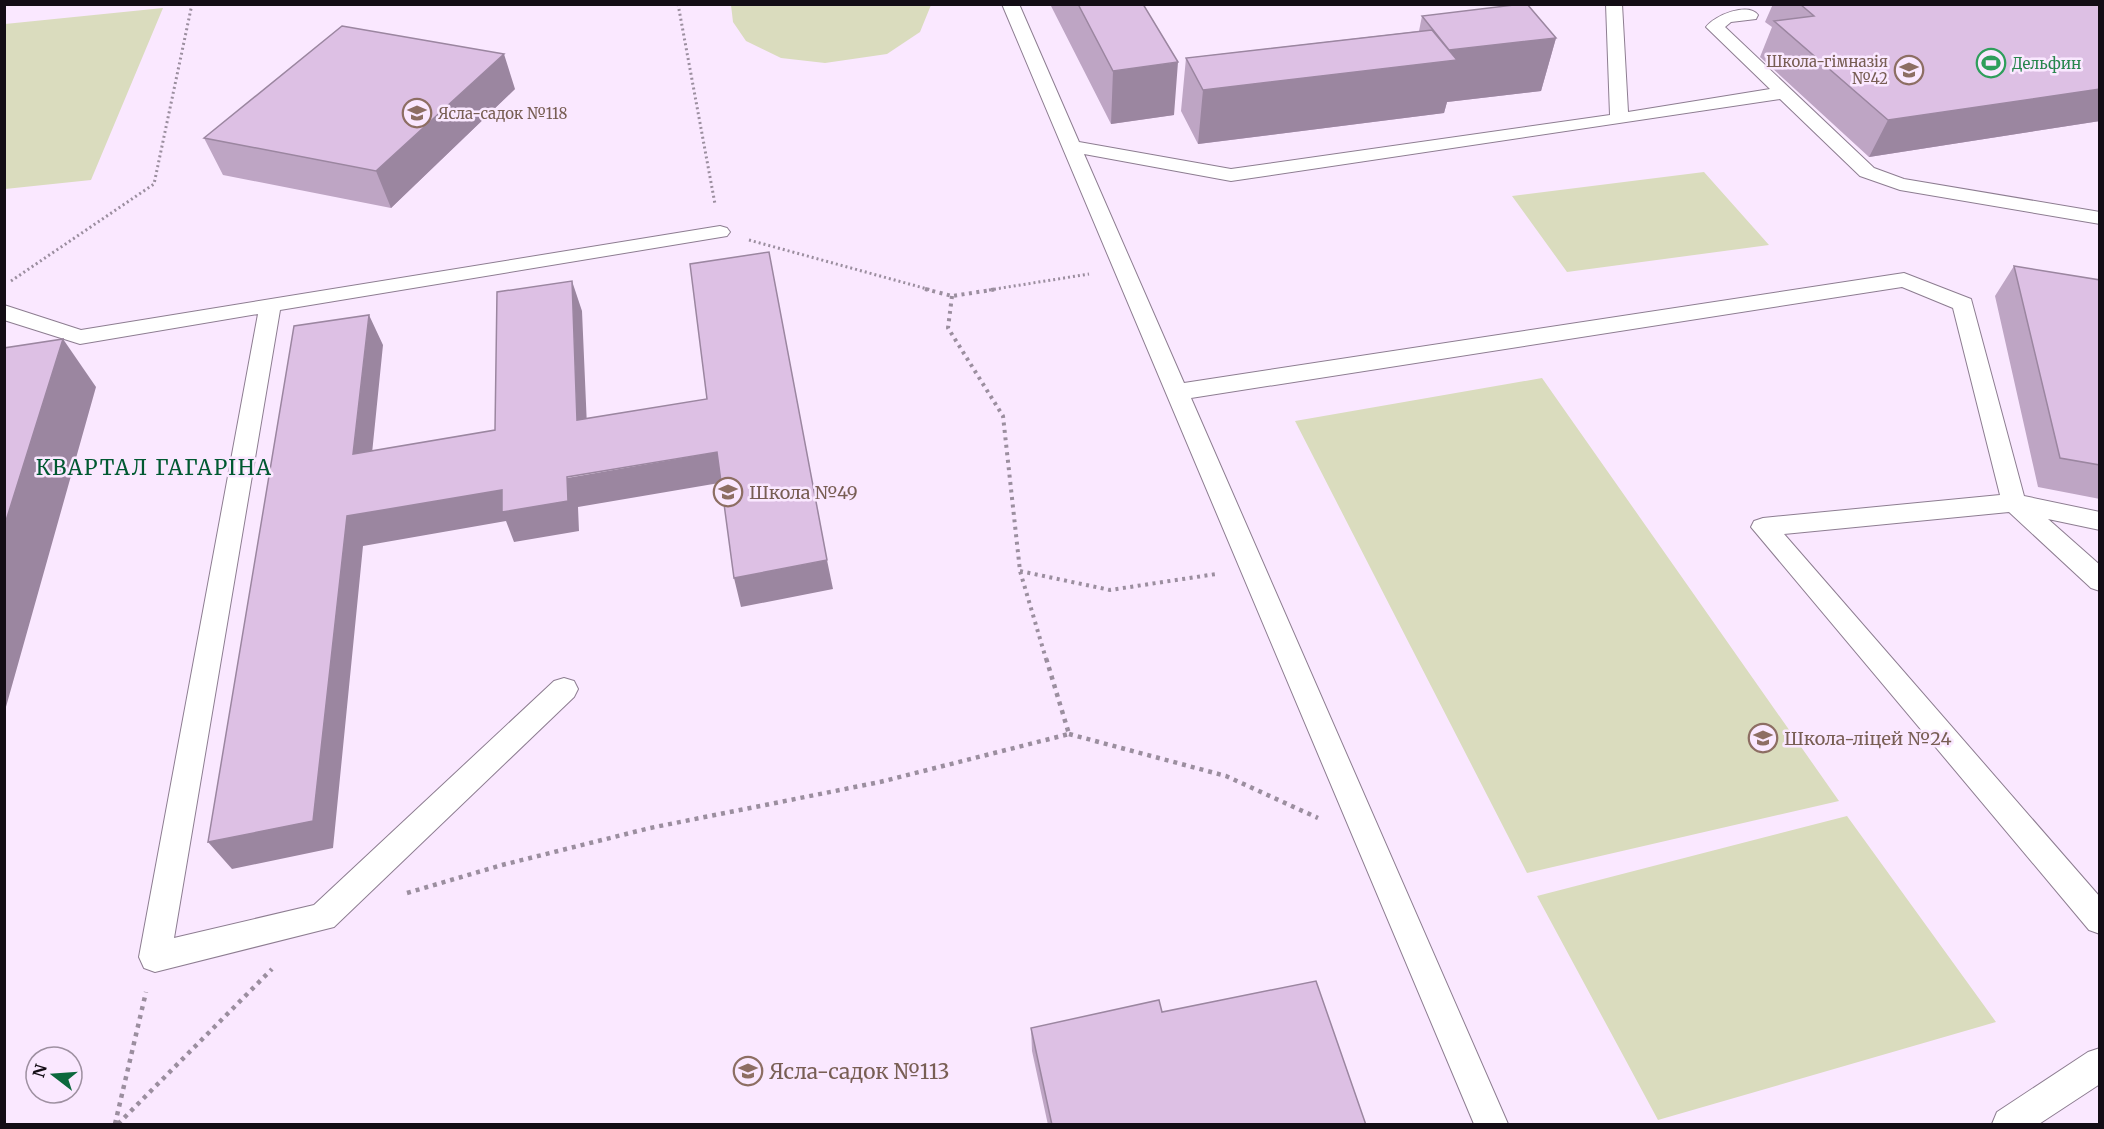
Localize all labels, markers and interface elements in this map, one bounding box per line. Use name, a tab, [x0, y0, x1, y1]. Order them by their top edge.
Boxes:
sports icon: Дельфин	[1975, 47, 2007, 79]
place label: Школа-гімназія №42	[1766, 52, 1888, 88]
school or university icon: Школа-гімназія №42	[1893, 54, 1925, 86]
place label: Дельфин	[2012, 54, 2081, 73]
school or university icon: Ясла-садок №118	[401, 97, 433, 129]
place label: Ясла-садок №118	[438, 104, 567, 123]
district label: КВАРТАЛ ГАГАРІНА	[36, 454, 272, 481]
school or university icon: Школа №49	[712, 476, 744, 508]
place label: Школа №49	[749, 481, 858, 504]
school or university icon: Школа-ліцей №24	[1747, 722, 1779, 754]
place label: Школа-ліцей №24	[1784, 727, 1952, 750]
north arrow	[24, 1045, 84, 1105]
school or university icon: Ясла-садок №113	[732, 1055, 764, 1087]
place label: Ясла-садок №113	[769, 1058, 950, 1085]
text: N	[28, 1061, 51, 1080]

